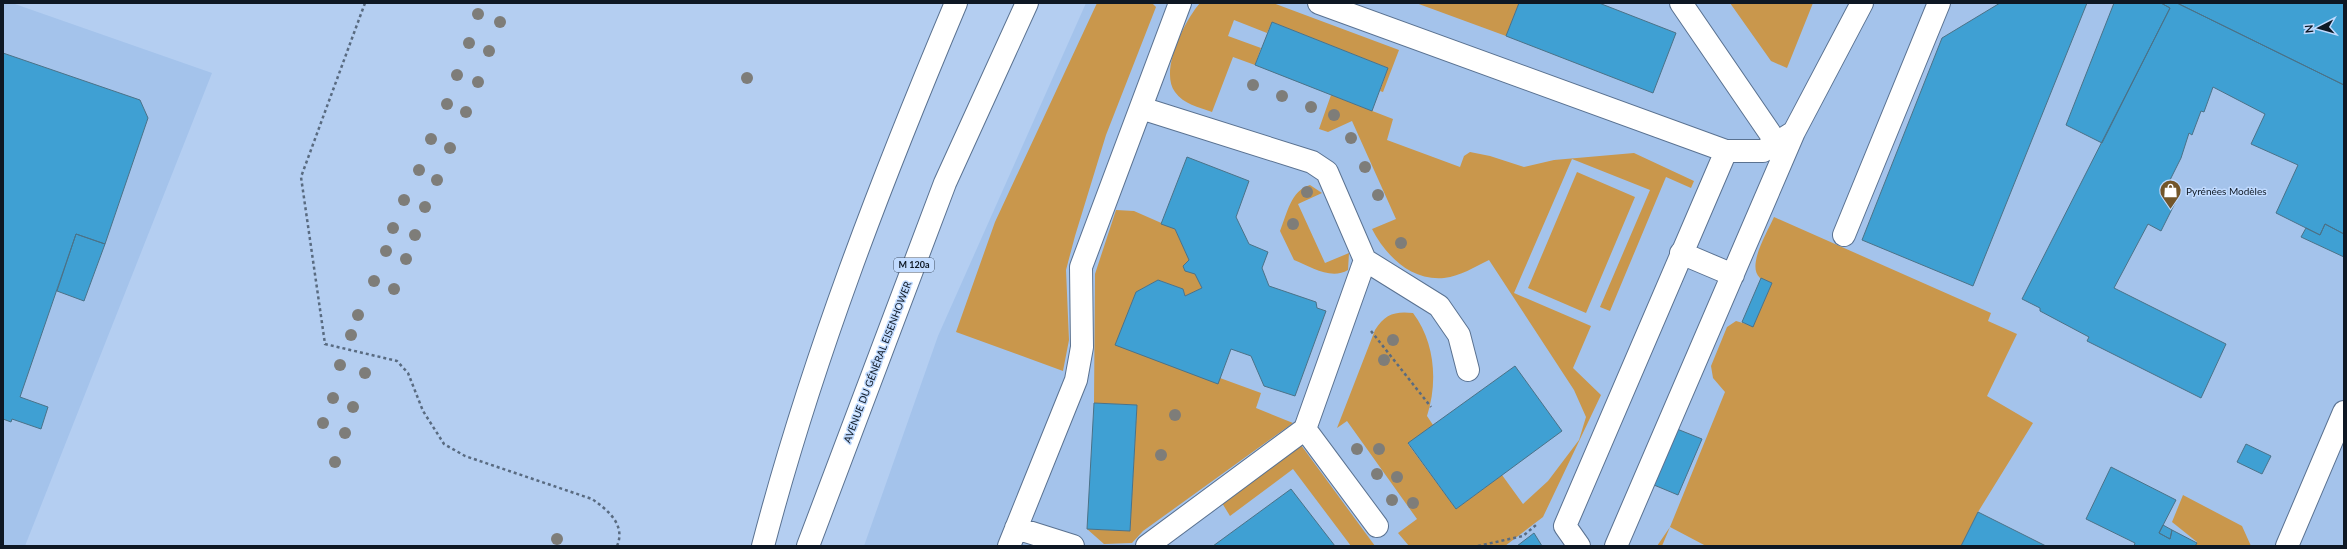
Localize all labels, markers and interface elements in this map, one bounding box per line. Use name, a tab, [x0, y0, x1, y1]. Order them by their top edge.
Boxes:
north arrow	[2299, 8, 2339, 48]
text: N	[2302, 24, 2315, 34]
shop icon: Pyrénées Modèles	[2157, 178, 2183, 211]
place label: Pyrénées Modèles	[2186, 185, 2267, 197]
road number: M 120a	[894, 258, 934, 272]
street label: AVENUE DU GÉNÉRAL EISENHOWER	[841, 279, 914, 444]

